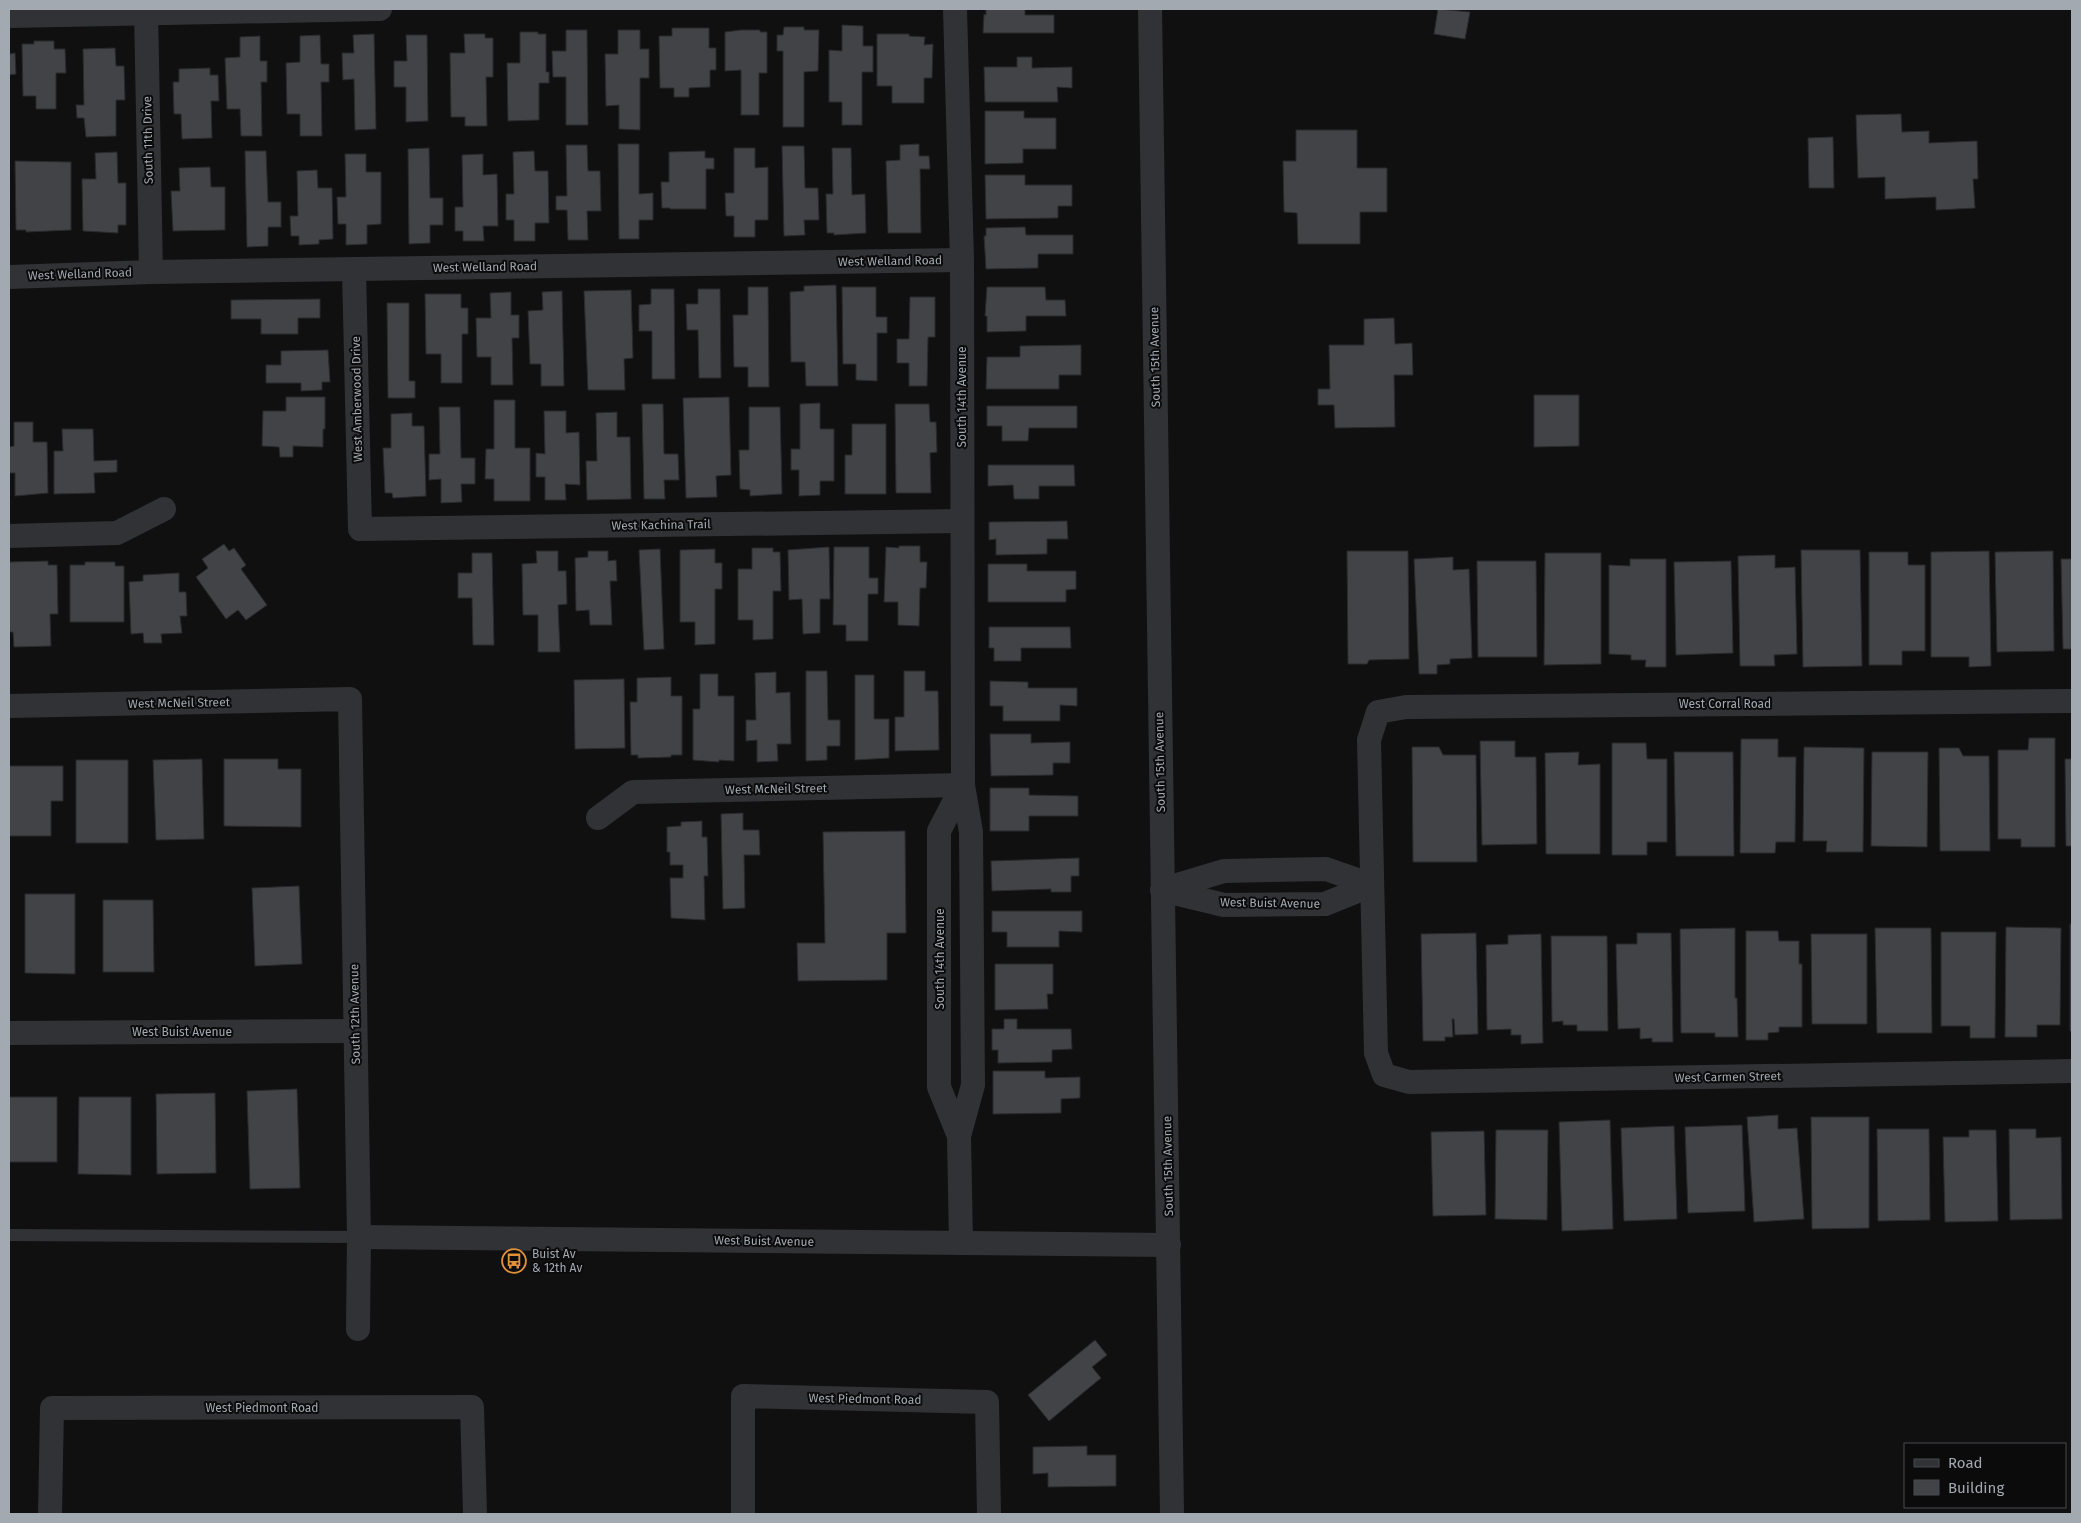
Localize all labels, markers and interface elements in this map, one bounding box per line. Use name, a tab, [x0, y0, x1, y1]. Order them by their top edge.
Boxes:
street label: South 11th Drive	[140, 96, 156, 184]
street label: West Welland Road	[838, 253, 942, 269]
street label: West Welland Road	[433, 259, 537, 275]
street label: West Welland Road	[28, 265, 132, 283]
street label: South 15th Avenue	[1147, 307, 1163, 407]
street label: West Amberwood Drive	[349, 336, 365, 462]
street label: South 14th Avenue	[955, 346, 969, 448]
street label: West Kachina Trail	[611, 517, 711, 533]
street label: West McNeil Street	[128, 695, 231, 711]
street label: West Corral Road	[1679, 697, 1771, 711]
street label: South 15th Avenue	[1152, 712, 1168, 812]
street label: West McNeil Street	[725, 781, 828, 797]
street label: West Buist Avenue	[1220, 895, 1320, 911]
street label: South 14th Avenue	[933, 908, 947, 1010]
street label: South 12th Avenue	[347, 964, 363, 1064]
street label: West Buist Avenue	[132, 1025, 232, 1039]
street label: West Carmen Street	[1674, 1069, 1782, 1085]
street label: South 15th Avenue	[1160, 1116, 1176, 1216]
street label: West Buist Avenue	[714, 1233, 814, 1249]
place label: Buist Av & 12th Av	[532, 1247, 582, 1275]
bus stop icon: Buist Av & 12th Av	[501, 1248, 527, 1274]
street label: West Piedmont Road	[808, 1391, 922, 1407]
street label: West Piedmont Road	[205, 1401, 319, 1415]
legend	[1904, 1443, 2066, 1508]
text: Road	[1948, 1454, 1983, 1472]
text: Building	[1948, 1479, 2004, 1497]

